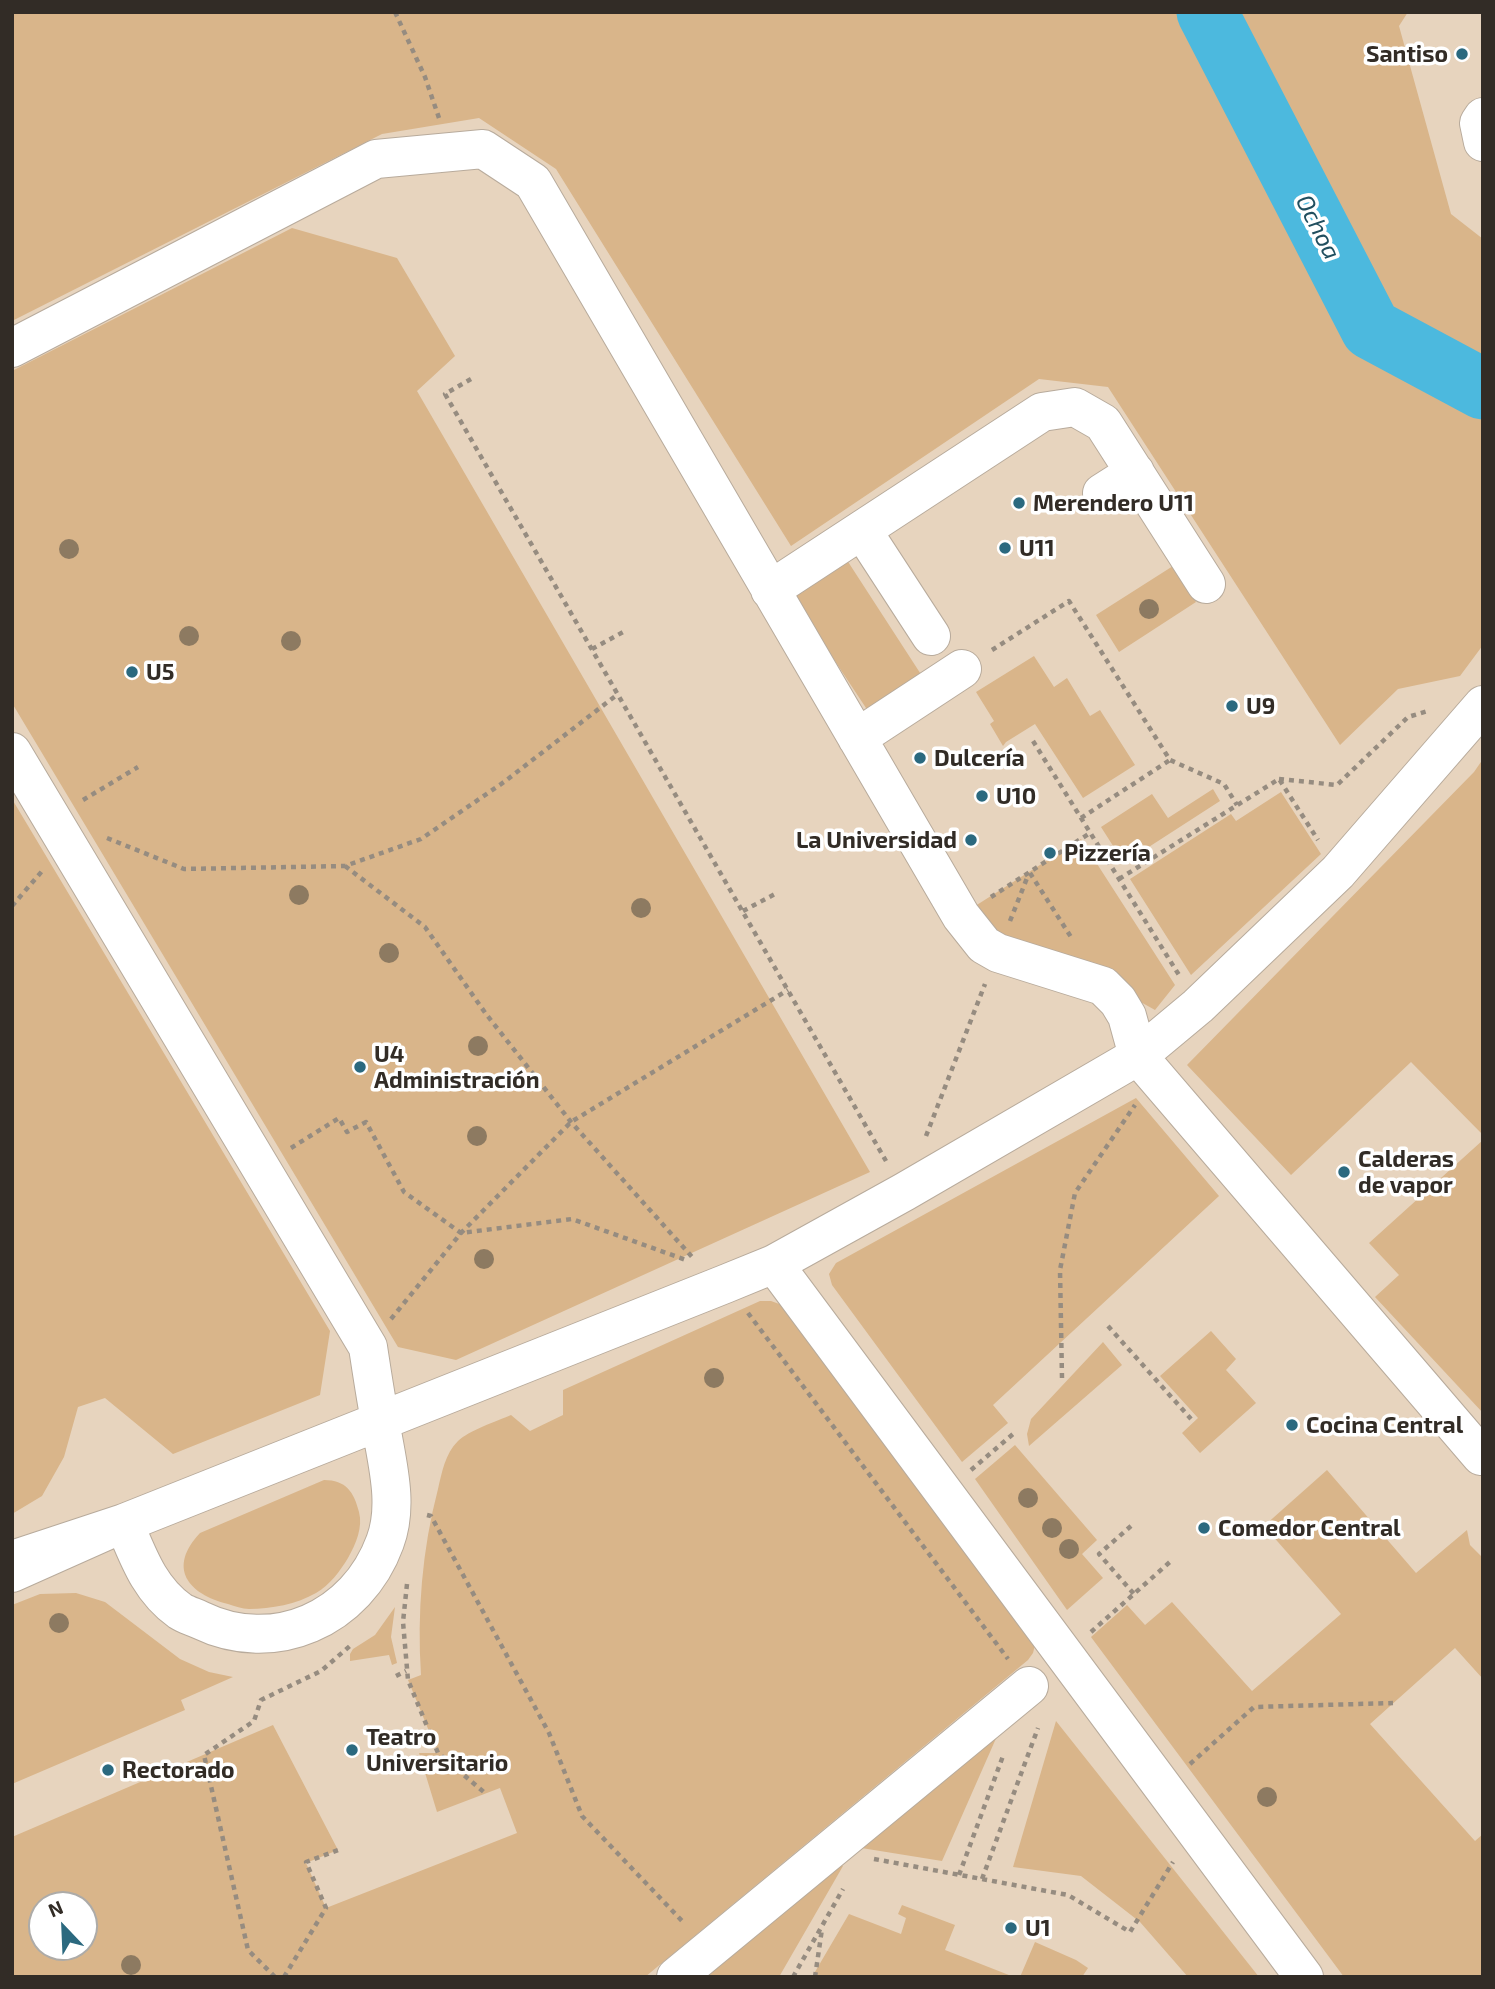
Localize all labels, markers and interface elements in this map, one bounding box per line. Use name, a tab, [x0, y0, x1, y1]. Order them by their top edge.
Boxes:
place label: Santiso	[1366, 40, 1448, 68]
marker: Santiso	[1454, 46, 1470, 62]
water label: Ochoa	[1290, 190, 1346, 264]
place label: Merendero U11	[1033, 489, 1194, 517]
marker: Merendero U11	[1011, 495, 1027, 511]
place label: U11	[1019, 534, 1055, 562]
marker: U11	[997, 540, 1013, 556]
place label: U5	[146, 658, 174, 686]
marker: U5	[124, 664, 140, 680]
place label: U9	[1246, 692, 1275, 720]
marker: U9	[1224, 698, 1240, 714]
place label: Dulcería	[934, 744, 1025, 772]
marker: Dulcería	[912, 750, 928, 766]
place label: U10	[996, 782, 1036, 810]
marker: U10	[974, 788, 990, 804]
place label: La Universidad	[796, 826, 957, 854]
marker: La Universidad	[963, 832, 979, 848]
place label: Pizzería	[1064, 839, 1151, 867]
marker: Pizzería	[1042, 845, 1058, 861]
place label: U4 Administración	[374, 1040, 539, 1094]
marker: U4 Administración	[352, 1059, 368, 1075]
place label: Calderas de vapor	[1358, 1145, 1454, 1199]
marker: Calderas de vapor	[1336, 1164, 1352, 1180]
place label: Cocina Central	[1306, 1411, 1463, 1439]
marker: Cocina Central	[1284, 1417, 1300, 1433]
place label: Comedor Central	[1218, 1514, 1401, 1542]
marker: Comedor Central	[1196, 1520, 1212, 1536]
place label: Teatro Universitario	[366, 1723, 508, 1777]
marker: Teatro Universitario	[344, 1742, 360, 1758]
place label: Rectorado	[122, 1756, 235, 1784]
marker: Rectorado	[100, 1762, 116, 1778]
north arrow	[28, 1891, 98, 1961]
text: N	[45, 1895, 66, 1921]
place label: U1	[1025, 1914, 1051, 1942]
marker: U1	[1003, 1920, 1019, 1936]

